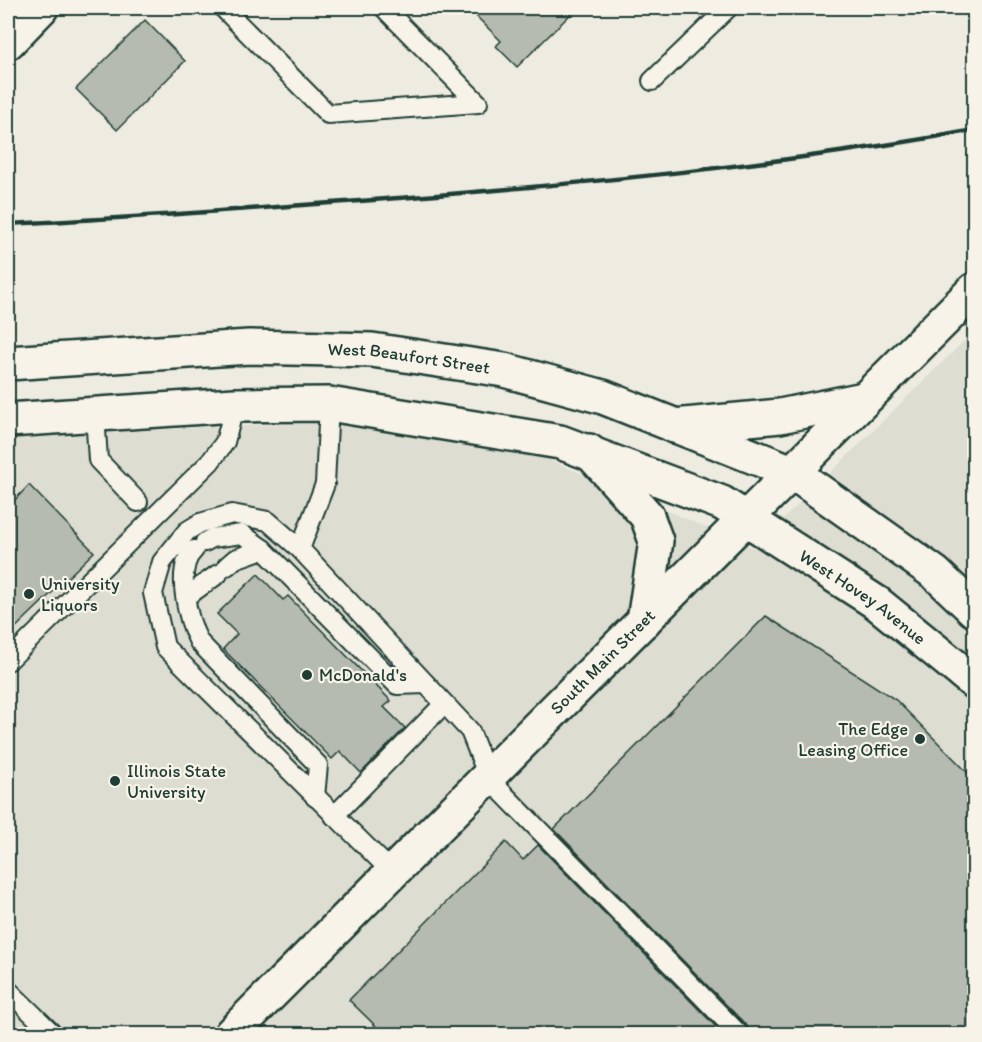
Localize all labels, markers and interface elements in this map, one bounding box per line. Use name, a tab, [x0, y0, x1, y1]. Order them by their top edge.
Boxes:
street label: West Beaufort Street	[328, 338, 492, 379]
street label: West Hovey Avenue	[795, 545, 931, 649]
place label: University Liquors	[41, 573, 120, 616]
marker: University Liquors	[22, 587, 36, 601]
street label: South Main Street	[546, 604, 660, 719]
place label: McDonald's	[319, 664, 407, 686]
marker: McDonald's	[300, 668, 314, 682]
place label: The Edge Leasing Office	[798, 718, 908, 761]
marker: The Edge Leasing Office	[913, 732, 927, 746]
place label: Illinois State University	[127, 760, 226, 803]
marker: Illinois State University	[108, 774, 122, 788]

